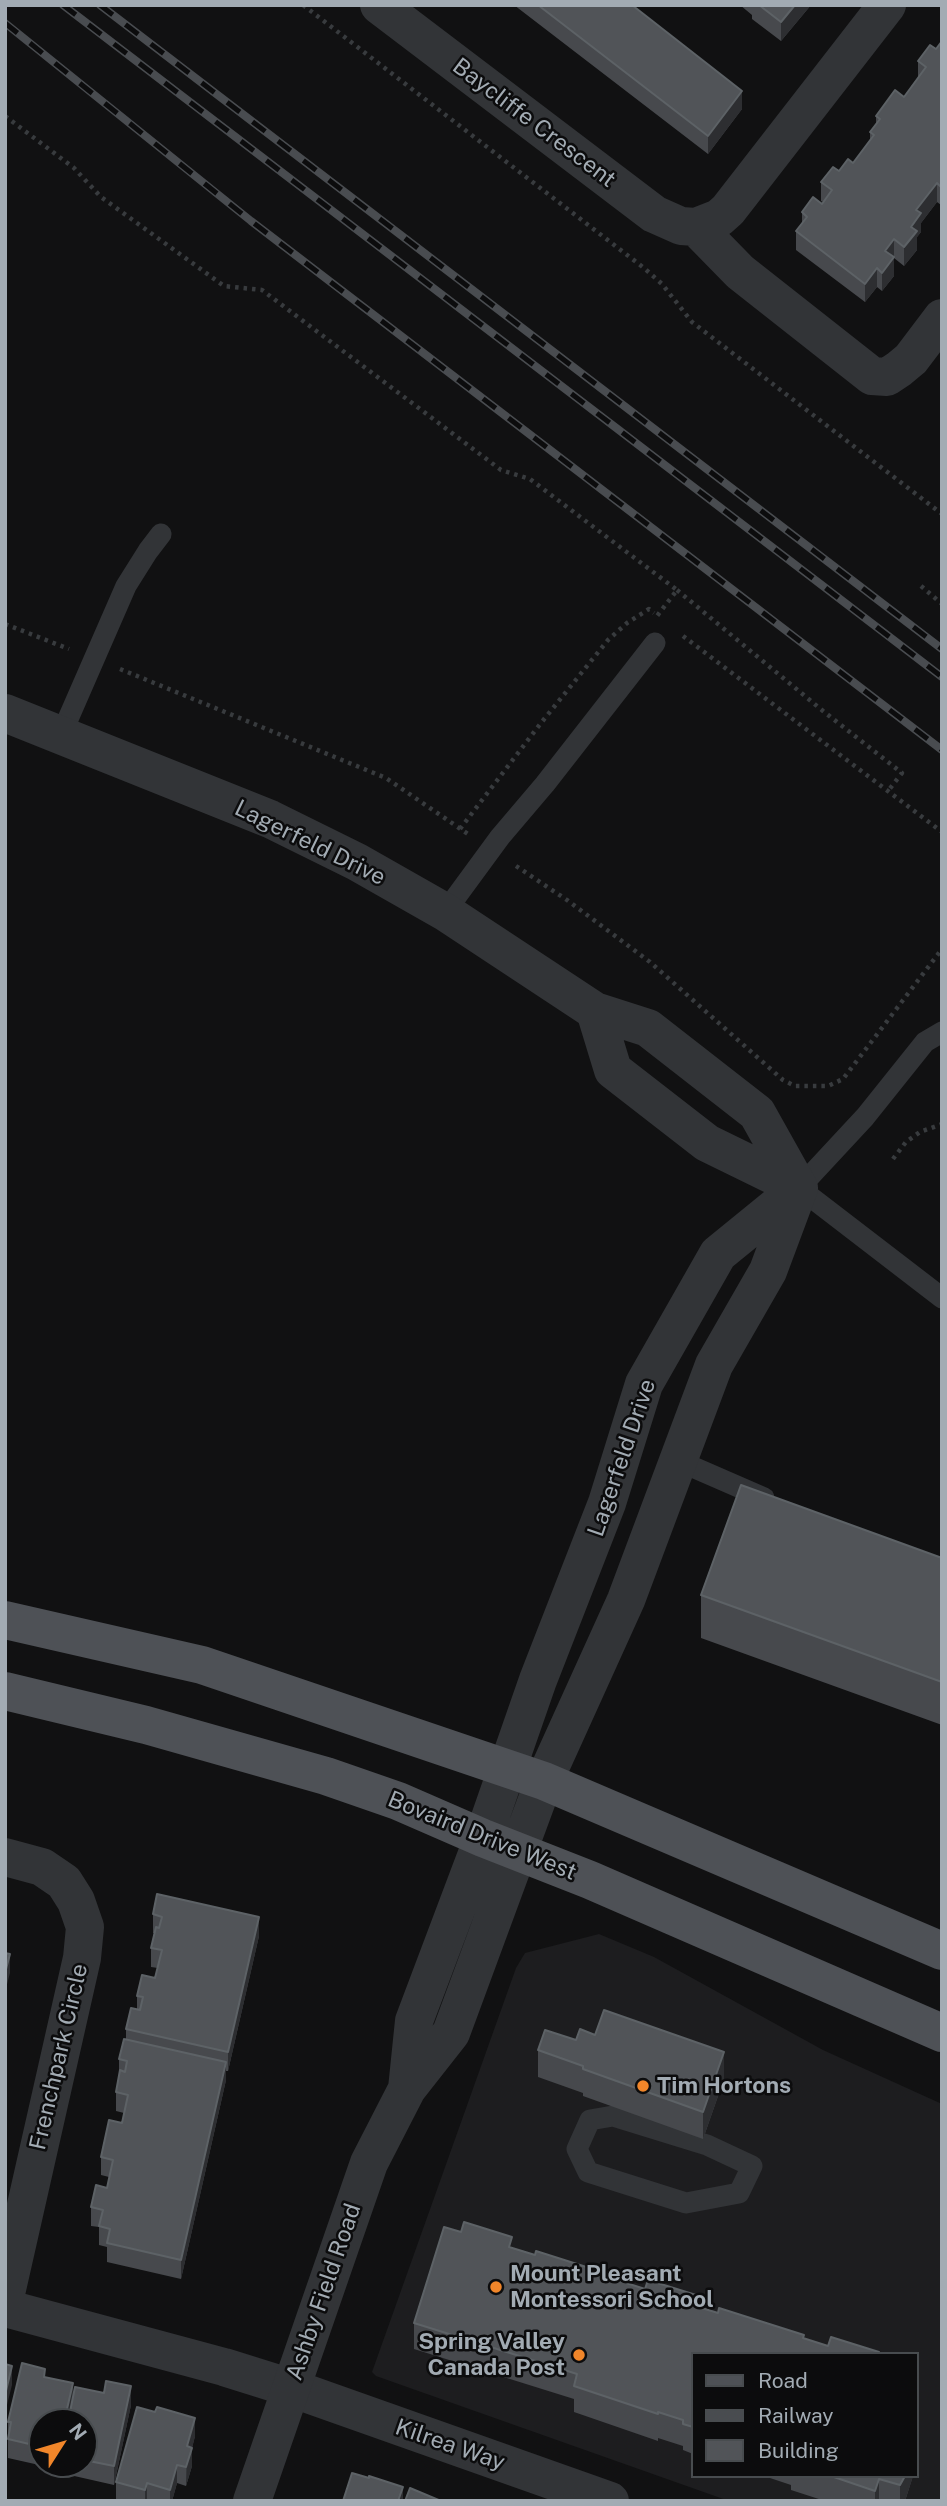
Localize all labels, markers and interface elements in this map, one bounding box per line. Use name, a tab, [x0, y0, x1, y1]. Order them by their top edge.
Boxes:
street label: Baycliffe Crescent	[447, 53, 621, 193]
street label: Lagerfeld Drive	[230, 795, 390, 891]
street label: Lagerfeld Drive	[582, 1376, 662, 1540]
street label: Bovaird Drive West	[384, 1786, 580, 1886]
street label: Frenchpark Circle	[24, 1961, 94, 2153]
place label: Tim Hortons	[657, 2072, 791, 2100]
marker: Tim Hortons	[635, 2078, 651, 2094]
street label: Ashby Field Road	[281, 2200, 367, 2384]
place label: Mount Pleasant Montessori School	[510, 2260, 714, 2314]
marker: Mount Pleasant Montessori School	[488, 2279, 504, 2295]
place label: Spring Valley Canada Post	[418, 2328, 565, 2382]
marker: Spring Valley Canada Post	[571, 2347, 587, 2363]
legend	[692, 2352, 919, 2478]
text: Road	[758, 2368, 808, 2393]
text: Railway	[758, 2403, 834, 2428]
north arrow	[28, 2408, 98, 2478]
street label: Kilrea Way	[392, 2413, 508, 2477]
text: N	[65, 2419, 91, 2444]
text: Building	[758, 2438, 839, 2463]

